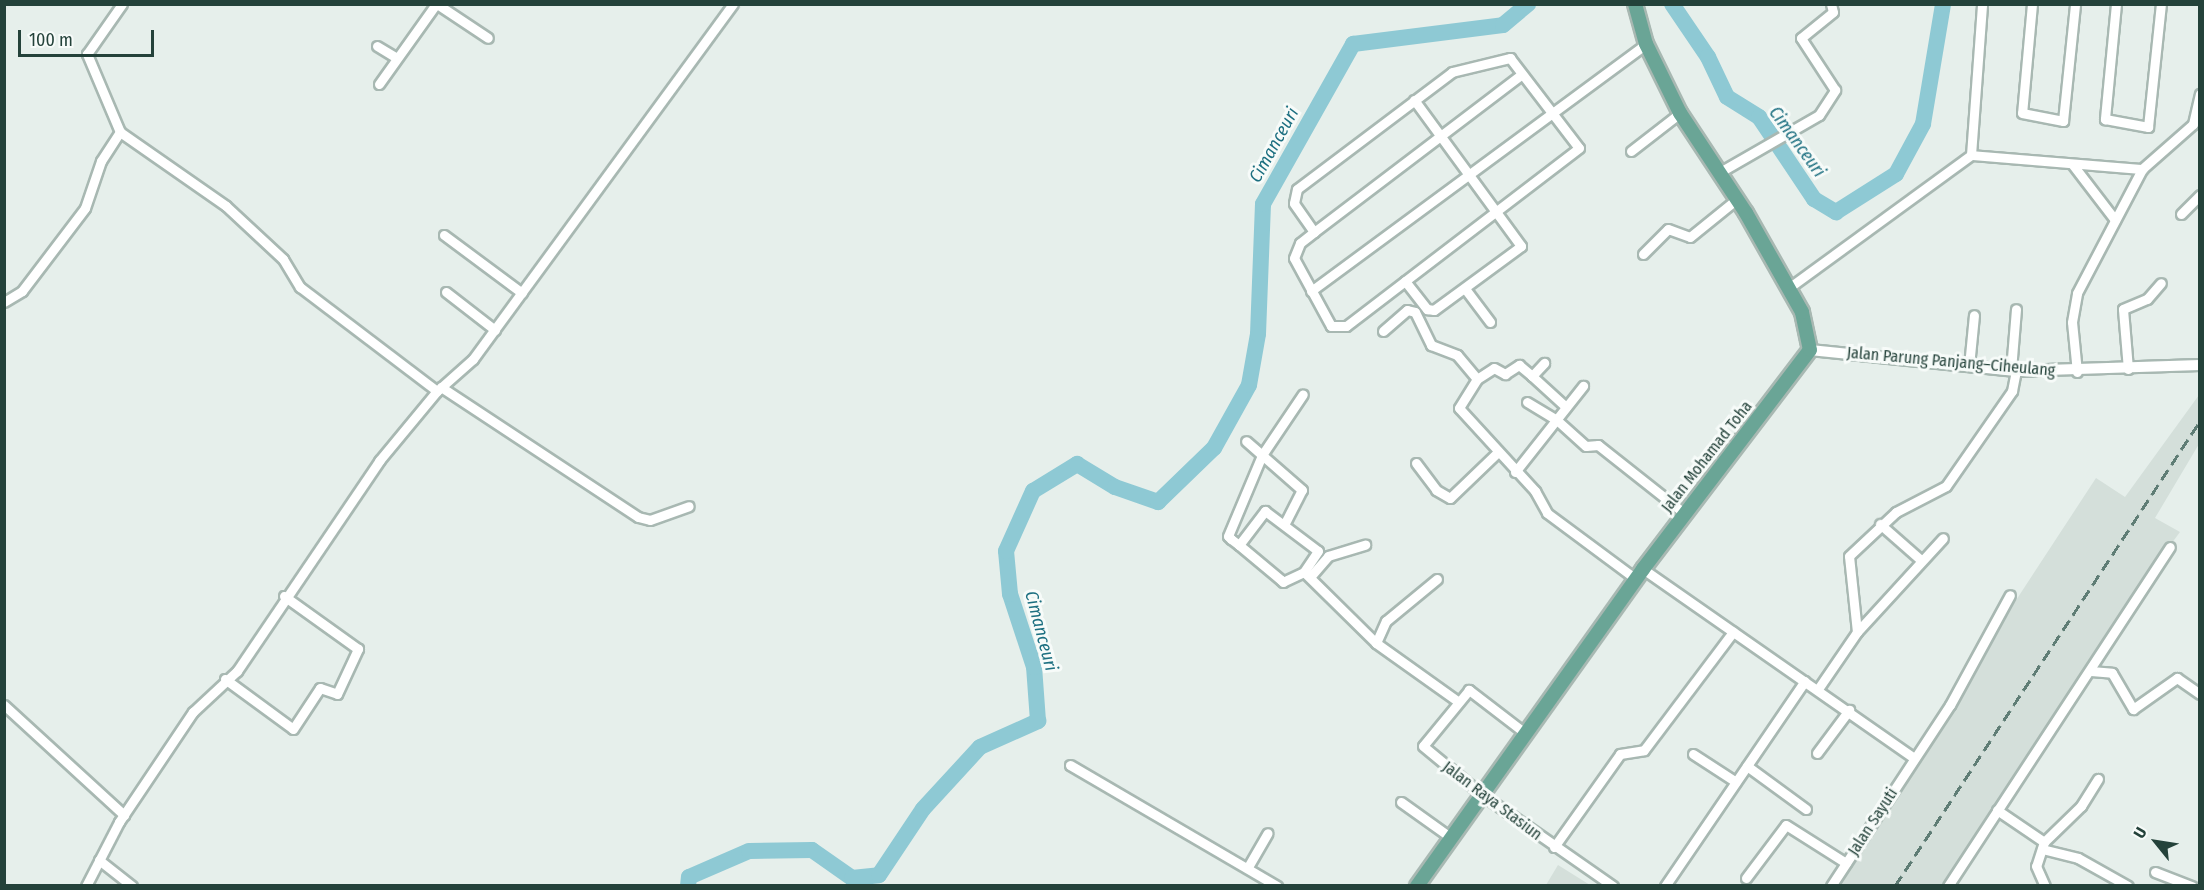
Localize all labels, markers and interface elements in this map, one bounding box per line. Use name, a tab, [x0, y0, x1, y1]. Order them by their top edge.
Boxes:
scale bar	[21, 18, 158, 56]
text: 100 m	[29, 29, 73, 51]
water label: Cimanceuri	[1764, 102, 1830, 182]
water label: Cimanceuri	[1245, 104, 1303, 186]
street label: Jalan Parung Panjang–Ciheulang	[1846, 343, 2056, 381]
street label: Jalan Mohamad Toha	[1658, 398, 1756, 516]
water label: Cimanceuri	[1020, 589, 1062, 673]
street label: Jalan Raya Stasiun	[1439, 757, 1545, 845]
street label: Jalan Sayuti	[1844, 785, 1902, 859]
north arrow	[2126, 812, 2186, 872]
text: U	[2129, 824, 2151, 842]

